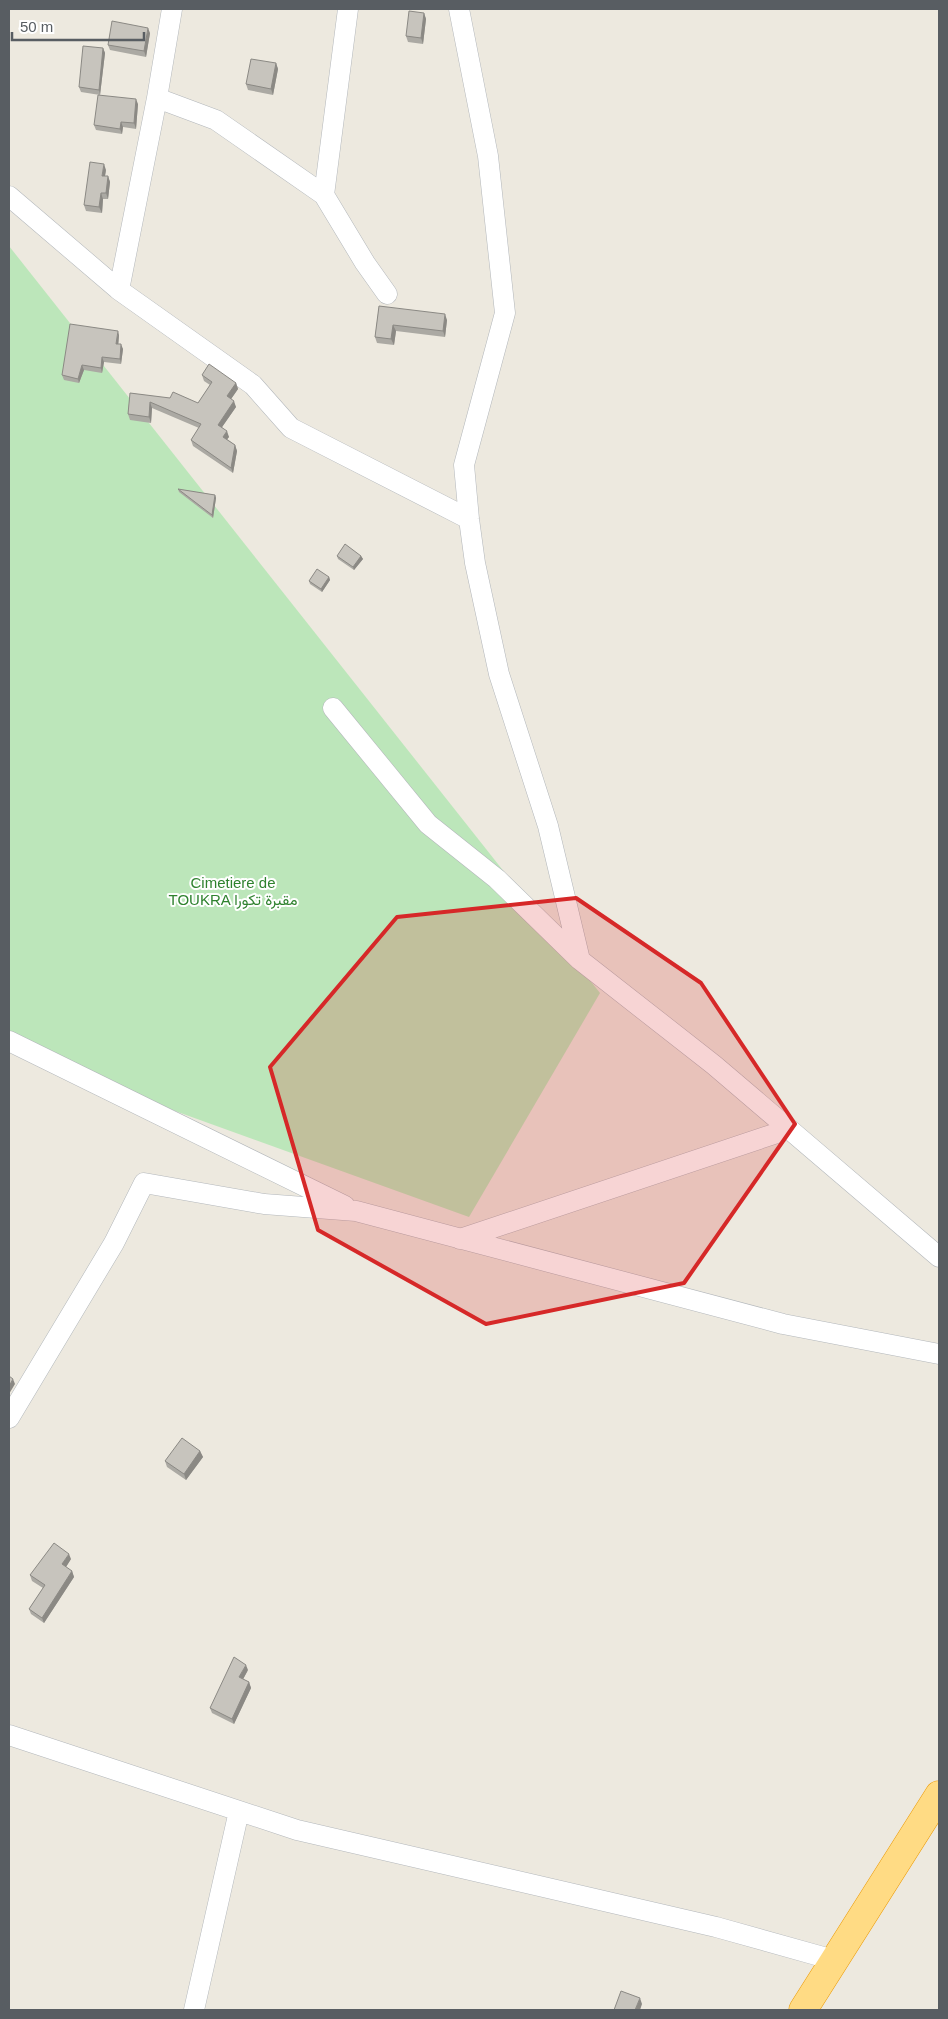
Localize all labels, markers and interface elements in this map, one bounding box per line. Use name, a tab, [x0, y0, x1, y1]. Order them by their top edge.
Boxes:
scale bar	[12, 10, 145, 42]
text: 50 m	[20, 18, 53, 35]
park label: Cimetiere de TOUKRA مقبرة تكورا	[169, 874, 297, 909]

